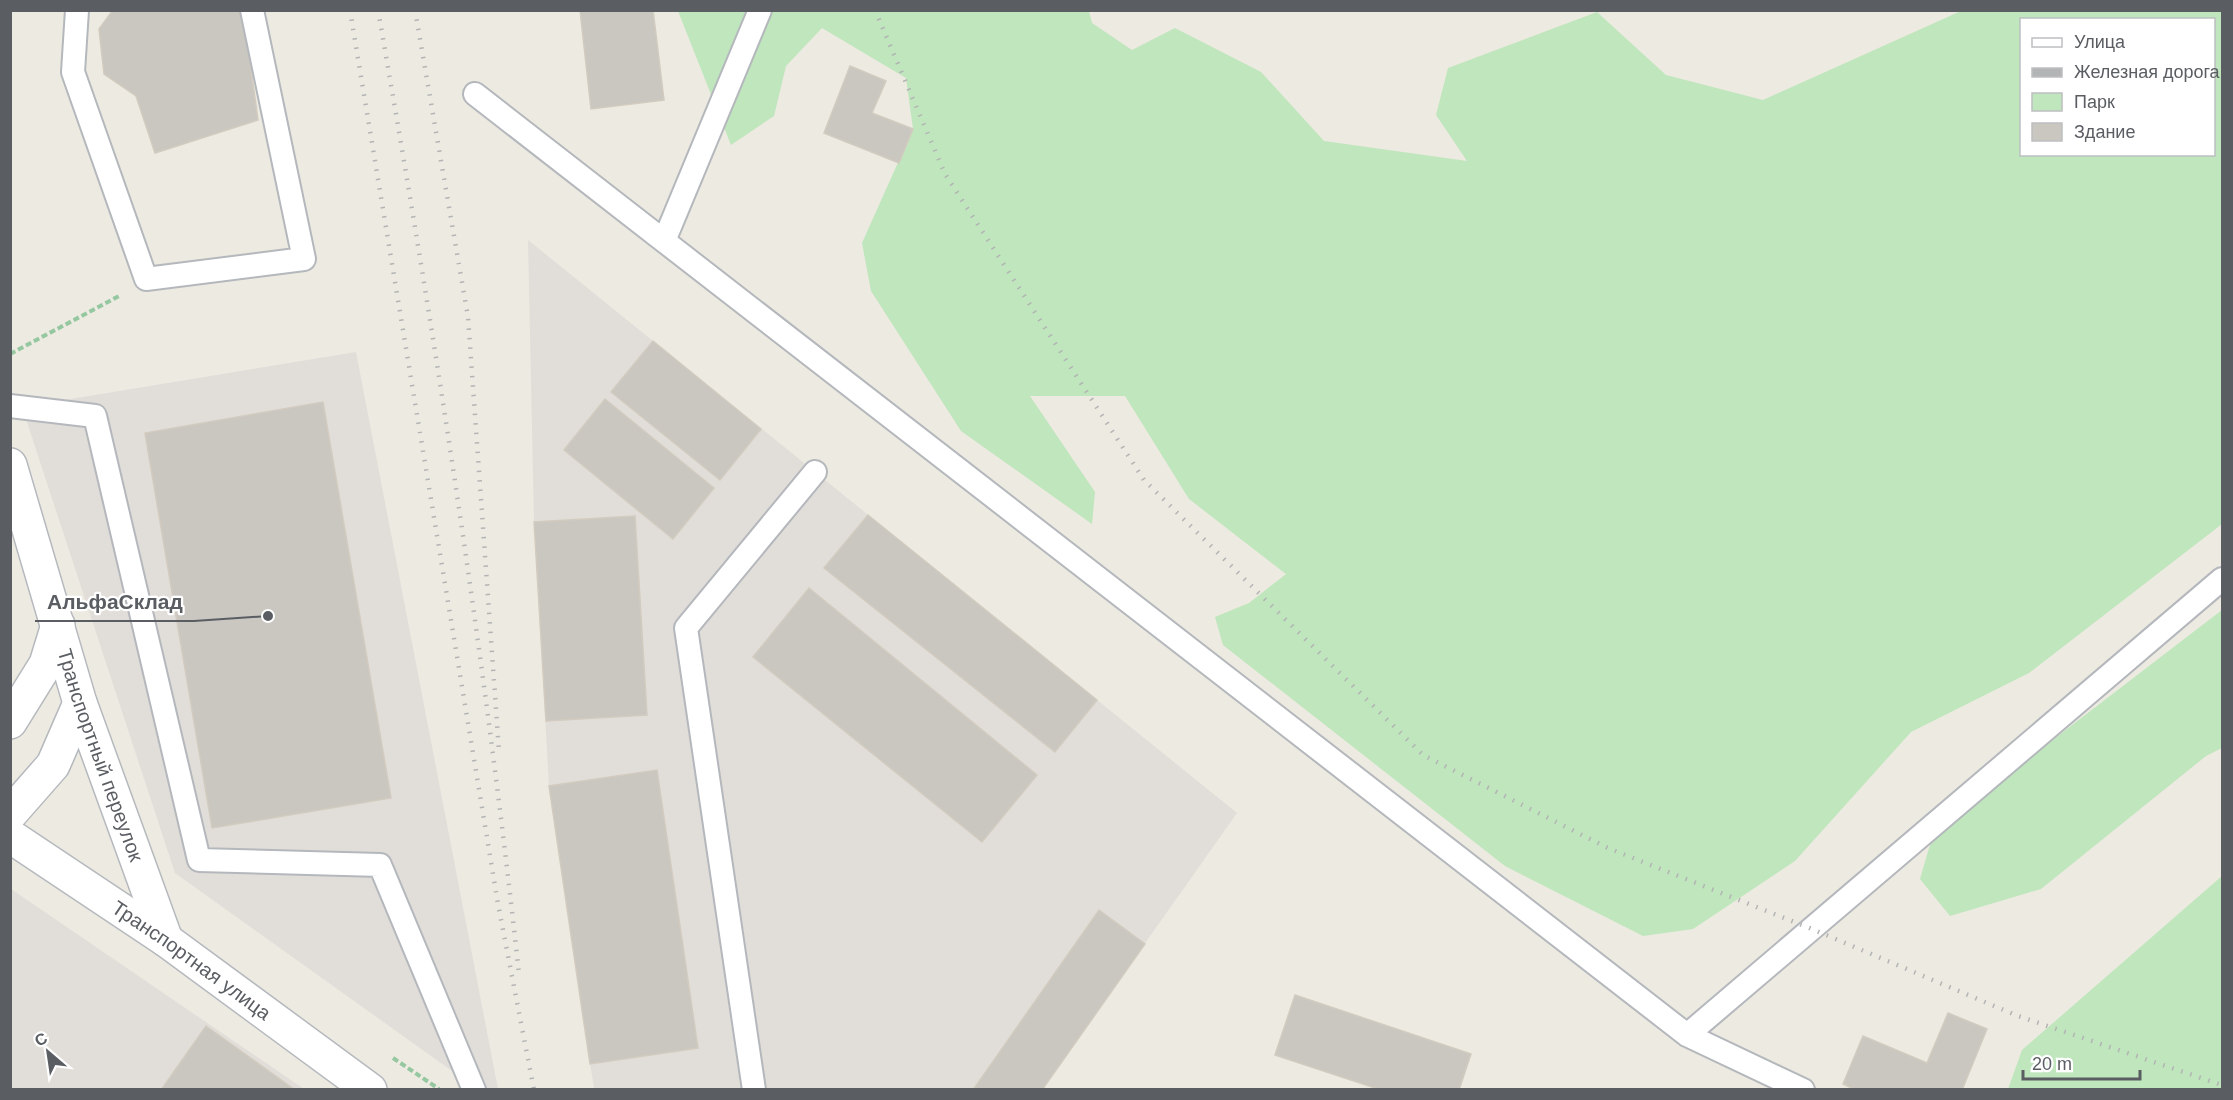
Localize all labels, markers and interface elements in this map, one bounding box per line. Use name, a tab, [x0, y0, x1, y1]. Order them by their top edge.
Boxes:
legend	[2020, 18, 2215, 156]
text: Улица	[2074, 32, 2126, 52]
text: Железная дорога	[2074, 62, 2221, 82]
text: Парк	[2074, 92, 2115, 112]
text: Здание	[2074, 122, 2135, 142]
callout: АльфаСклад	[35, 582, 194, 621]
text: АльфаСклад	[47, 590, 183, 613]
street label: Транспортный переулок	[54, 646, 148, 865]
street label: Транспортная улица	[108, 896, 276, 1025]
north arrow	[18, 1022, 78, 1082]
text: С	[32, 1029, 51, 1050]
scale bar	[2023, 1043, 2140, 1081]
text: 20 m	[2032, 1054, 2072, 1074]

